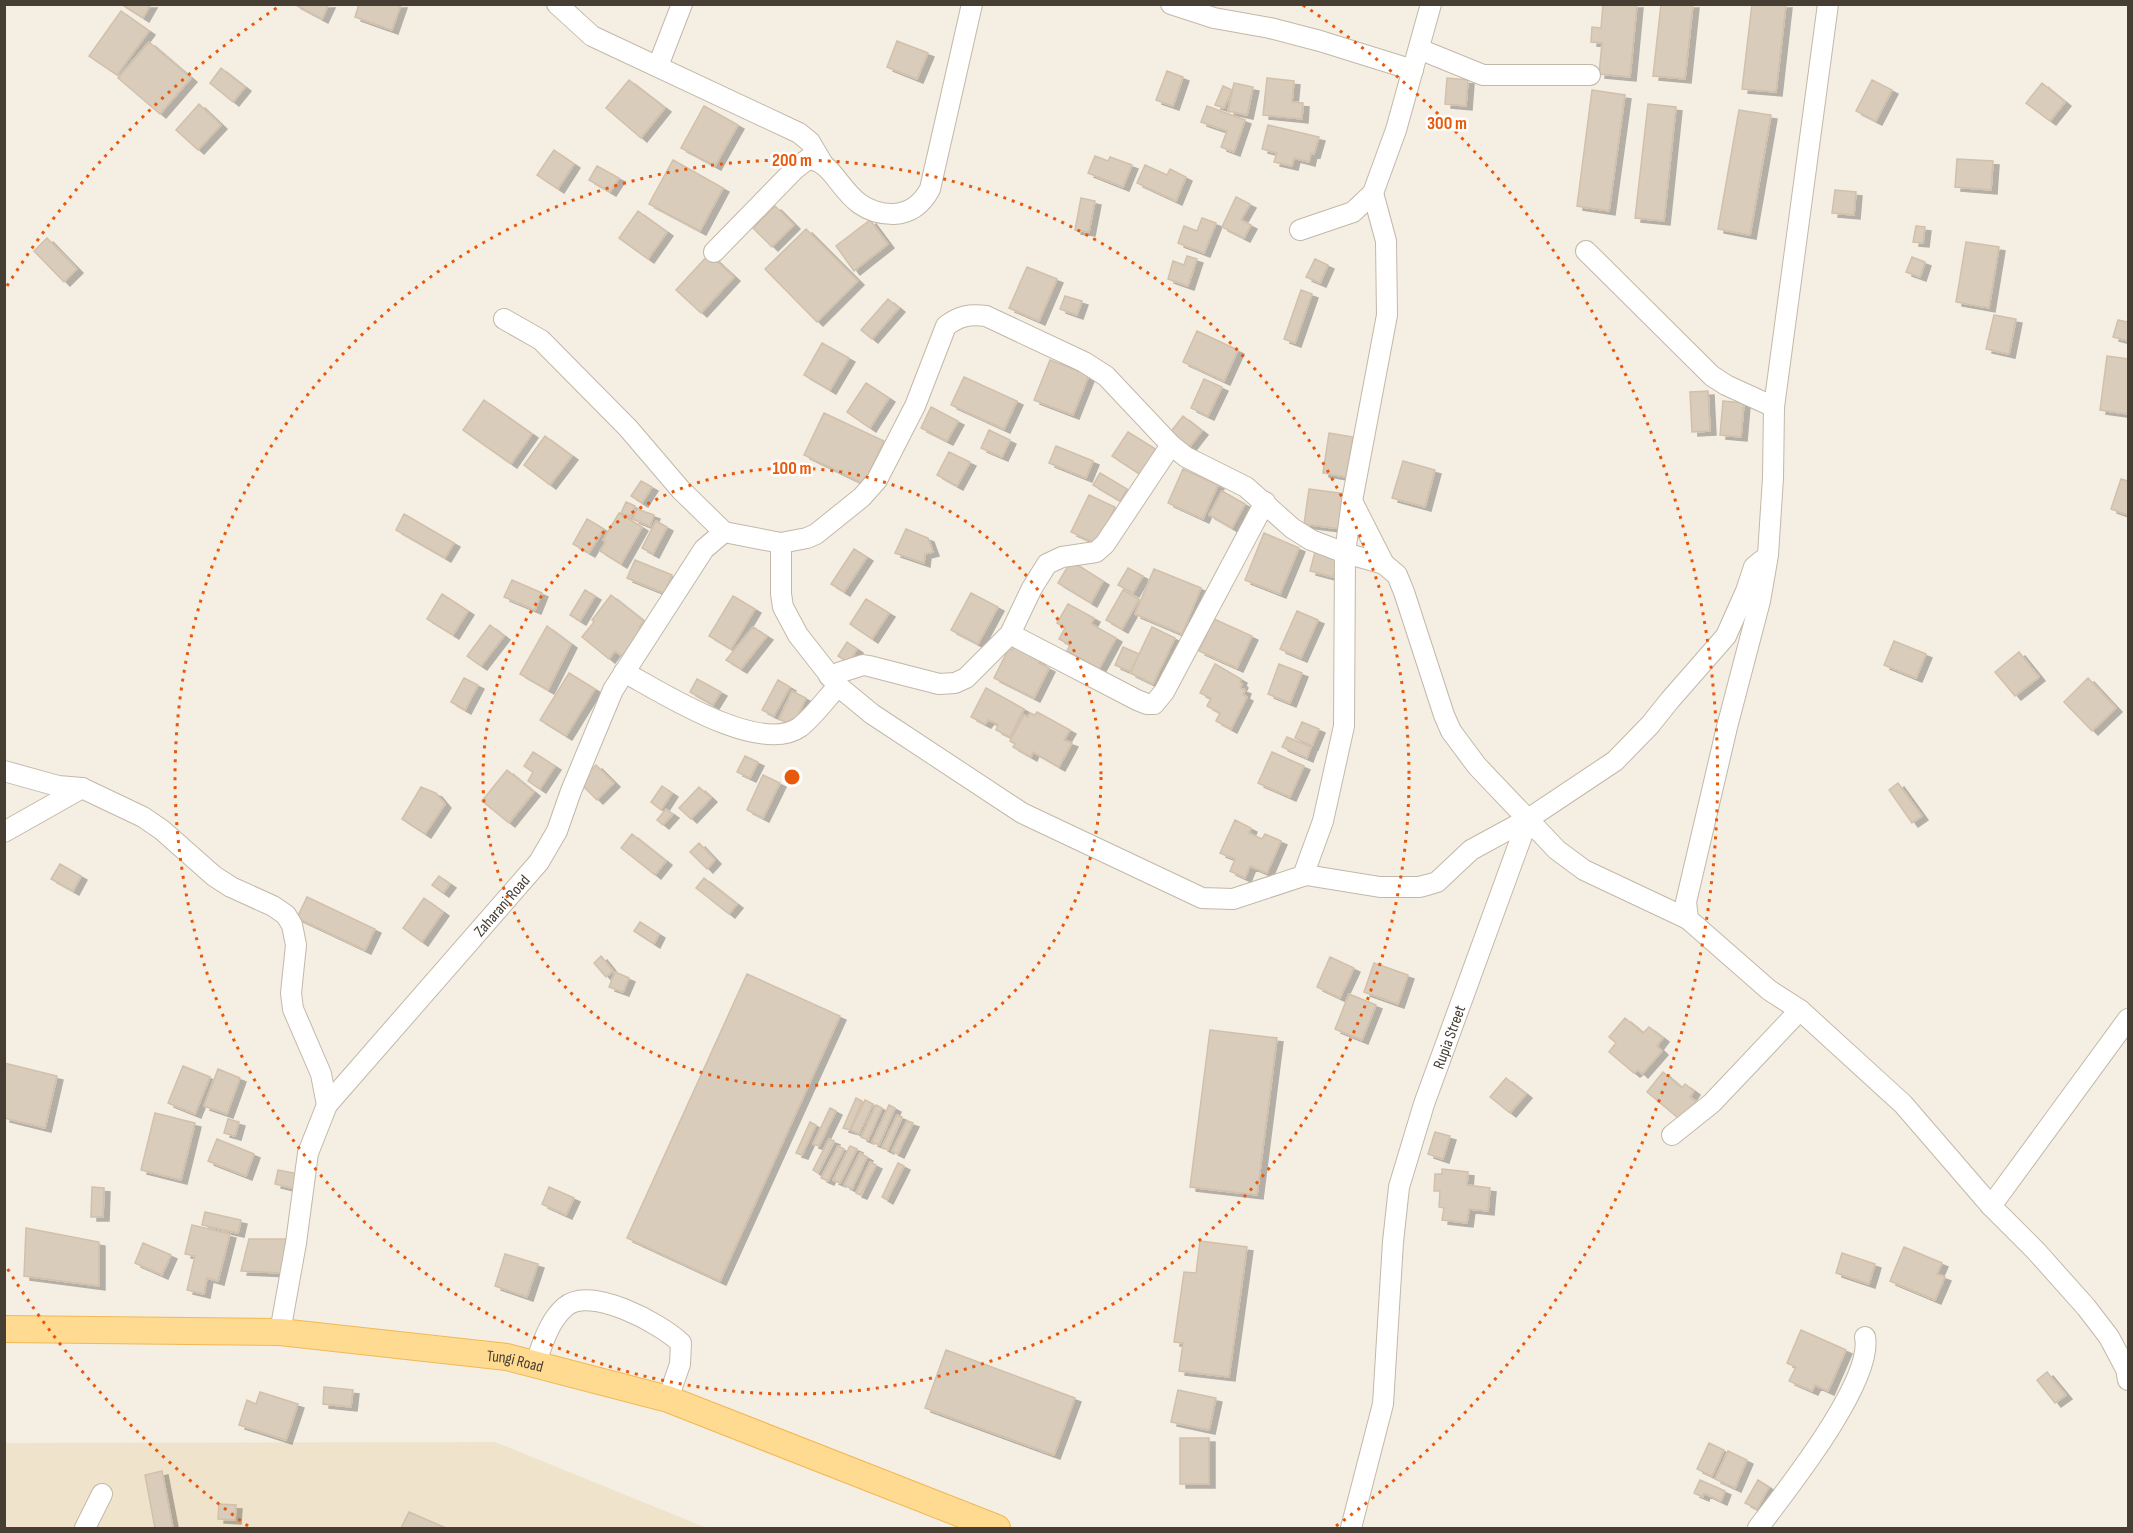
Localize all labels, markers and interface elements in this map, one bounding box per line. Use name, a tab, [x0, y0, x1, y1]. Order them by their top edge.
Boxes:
text: 300 m	[1427, 113, 1467, 134]
text: 200 m	[772, 150, 812, 171]
text: 100 m	[773, 458, 812, 479]
centre of rings	[782, 767, 802, 787]
street label: Zaharani Road	[471, 872, 534, 941]
street label: Rupia Street	[1430, 1003, 1470, 1072]
street label: Tungi Road	[486, 1347, 545, 1377]

